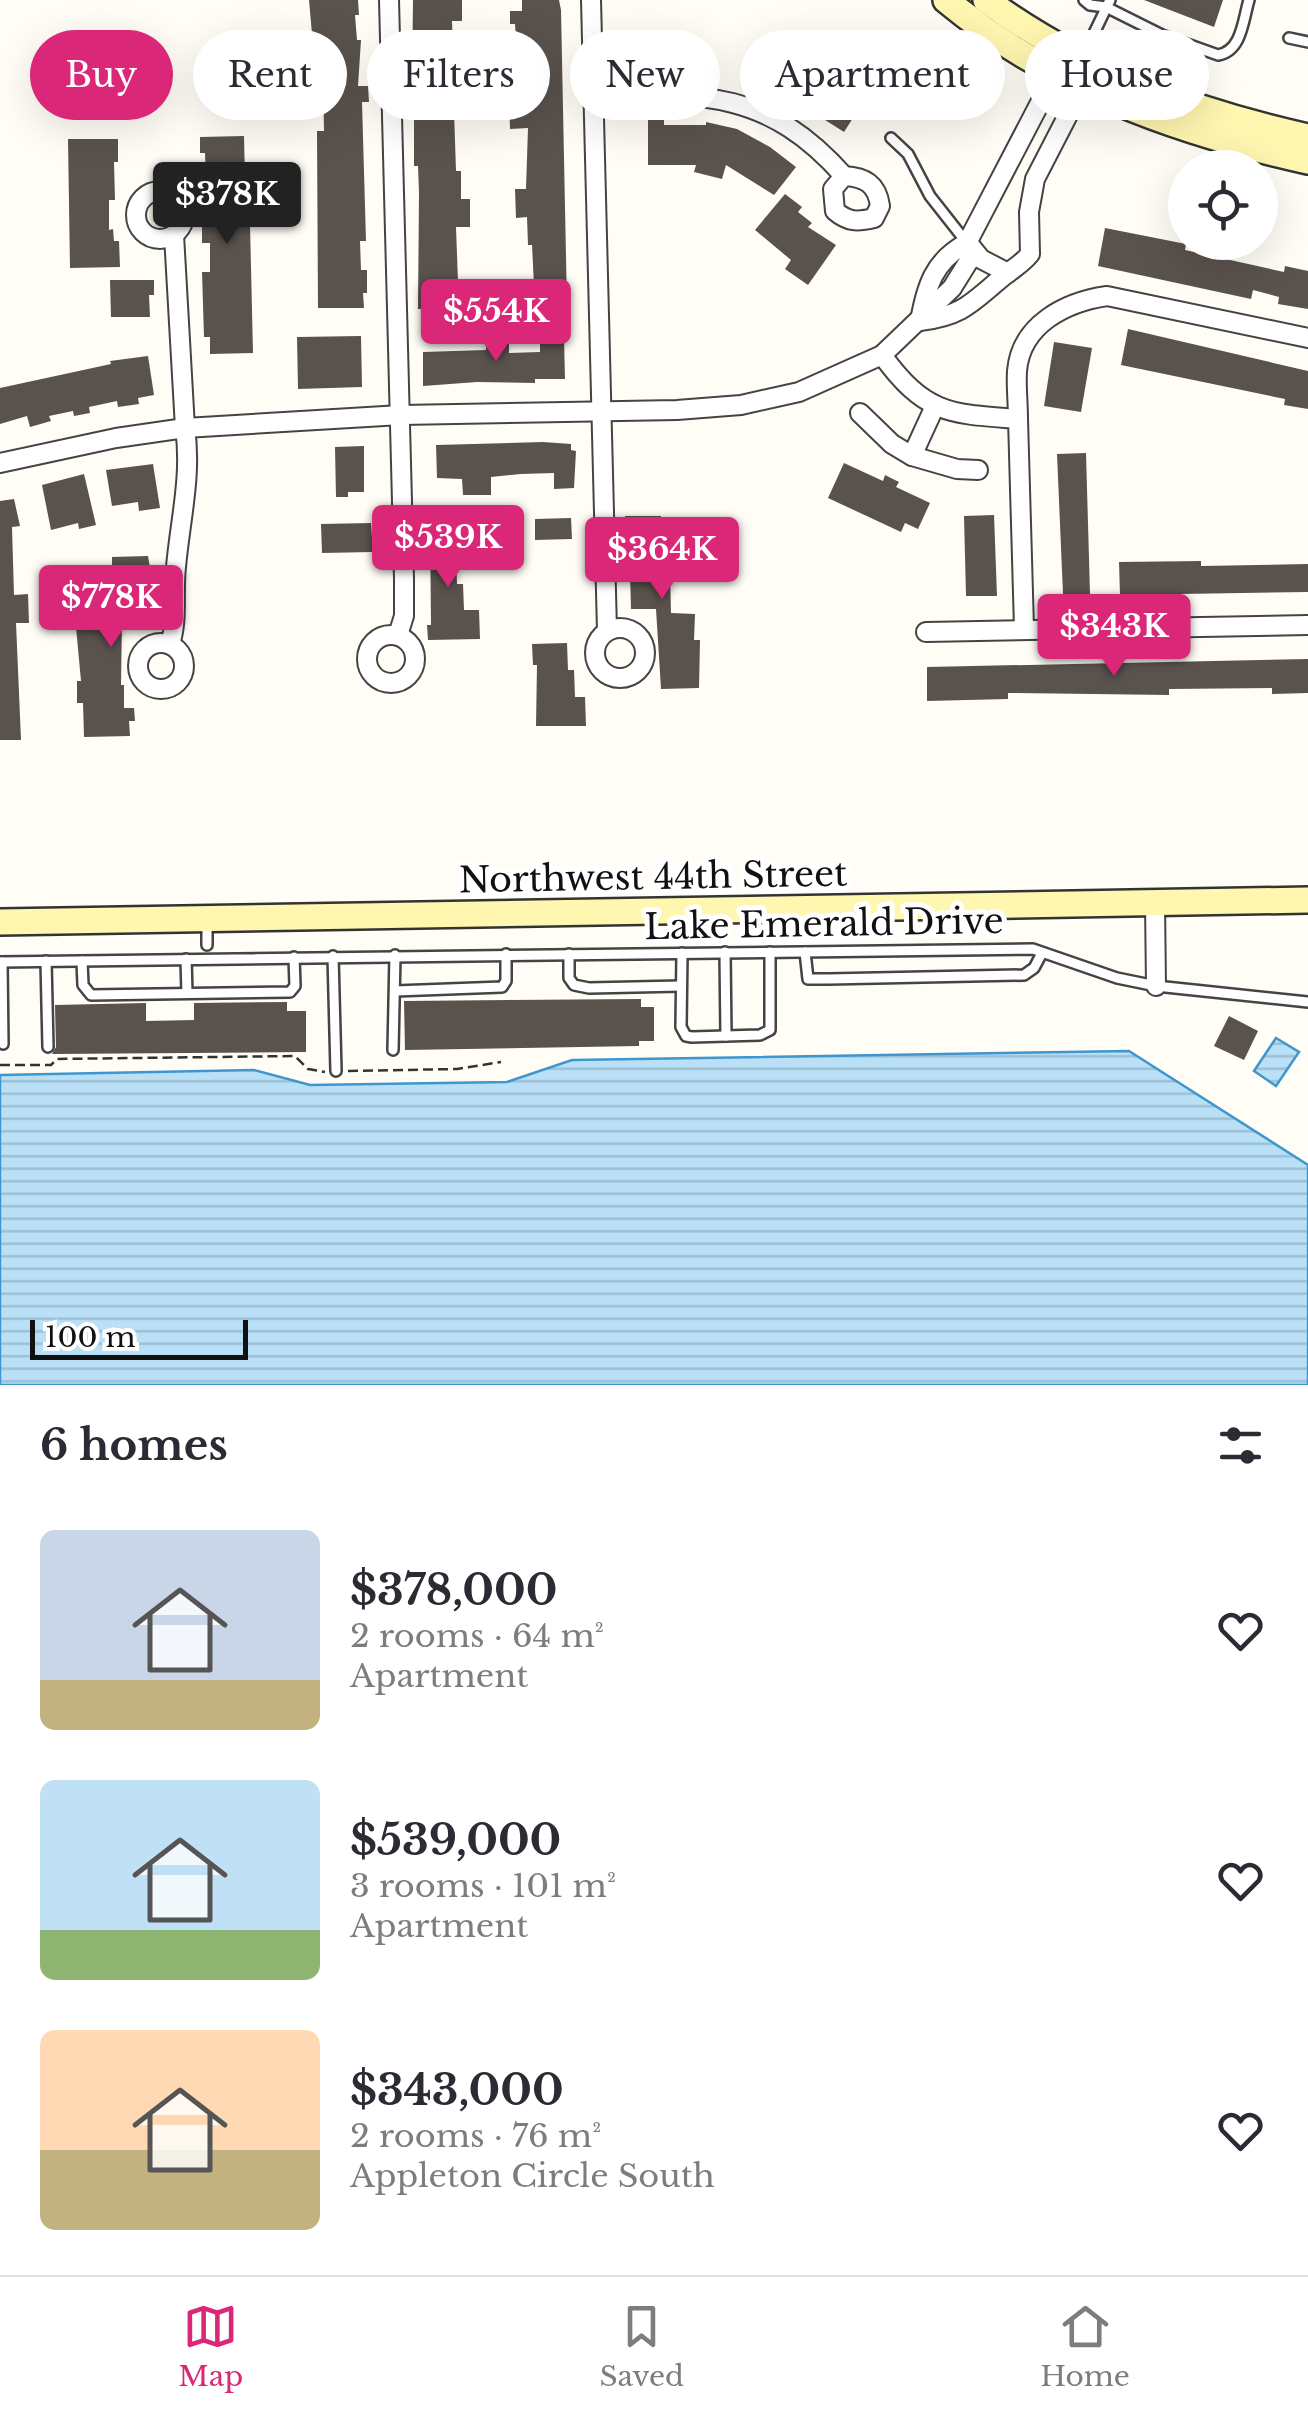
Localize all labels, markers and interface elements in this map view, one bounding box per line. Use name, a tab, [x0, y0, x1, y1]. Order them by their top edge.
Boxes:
chip: Buy	[30, 30, 173, 120]
chip: Rent	[193, 30, 347, 120]
chip: Filters	[367, 30, 550, 120]
chip: New	[570, 30, 720, 120]
chip: Apartment	[740, 30, 1005, 120]
chip: House	[1025, 30, 1209, 120]
map controls	[1168, 150, 1278, 260]
button: locate	[1168, 150, 1278, 260]
pin: $378K	[157, 162, 297, 247]
text: $378K	[175, 174, 279, 214]
pin: $554K	[426, 279, 566, 364]
text: $554K	[443, 291, 549, 331]
pin: $539K	[378, 505, 518, 590]
text: $539K	[394, 517, 502, 557]
pin: $364K	[592, 517, 732, 602]
text: $364K	[607, 529, 717, 569]
pin: $778K	[41, 565, 181, 650]
text: $778K	[61, 577, 161, 617]
pin: $343K	[1044, 594, 1184, 679]
text: $343K	[1060, 606, 1168, 646]
street label: Northwest 44th Street	[458, 852, 848, 901]
street label: Lake Emerald Drive	[644, 899, 1004, 948]
scale bar	[30, 1315, 248, 1360]
text: 100 m	[45, 1320, 136, 1355]
icon: filters	[1213, 1418, 1268, 1473]
text: 6 homes	[40, 1419, 228, 1471]
text: $378,000	[350, 1564, 557, 1616]
icon: home	[120, 1570, 240, 1690]
icon: heart	[1213, 1603, 1268, 1658]
text: 2 rooms · 64 m²	[350, 1616, 604, 1656]
text: Apartment	[350, 1656, 528, 1696]
text: $539,000	[350, 1814, 561, 1866]
icon: home	[120, 1820, 240, 1940]
icon: heart	[1213, 1853, 1268, 1908]
text: 3 rooms · 101 m²	[350, 1866, 616, 1906]
text: Apartment	[350, 1906, 528, 1946]
text: $343,000	[350, 2064, 564, 2116]
icon: home	[120, 2070, 240, 2190]
icon: heart	[1213, 2103, 1268, 2158]
text: 2 rooms · 76 m²	[350, 2116, 601, 2156]
text: Appleton Circle South	[350, 2156, 715, 2196]
tab: Map	[178, 2299, 243, 2394]
tab: Saved	[600, 2299, 684, 2394]
tab: Home	[1040, 2299, 1130, 2394]

